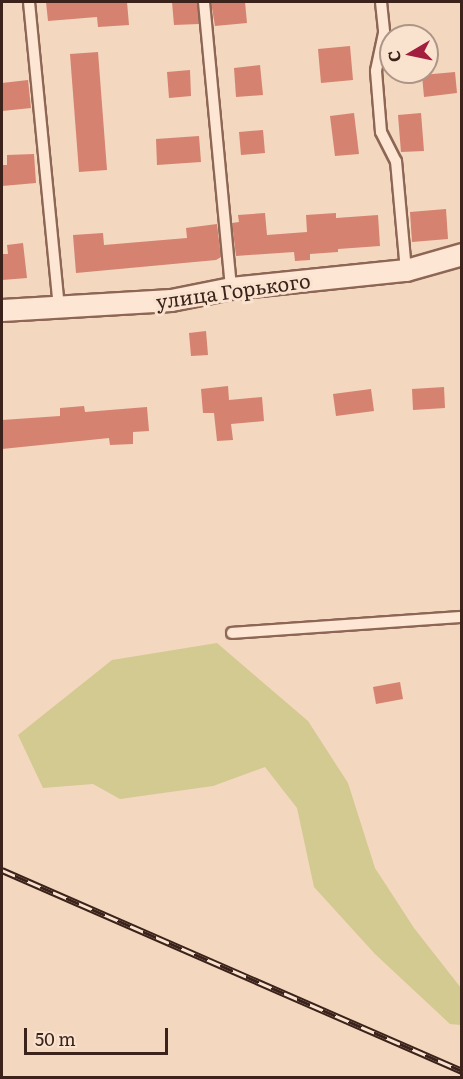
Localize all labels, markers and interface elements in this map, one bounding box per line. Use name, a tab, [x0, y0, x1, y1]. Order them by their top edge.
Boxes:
north arrow	[379, 24, 439, 84]
text: С	[380, 49, 406, 64]
street label: улица Горького	[154, 267, 312, 313]
scale bar	[27, 1016, 171, 1054]
text: 50 m	[35, 1025, 76, 1052]

